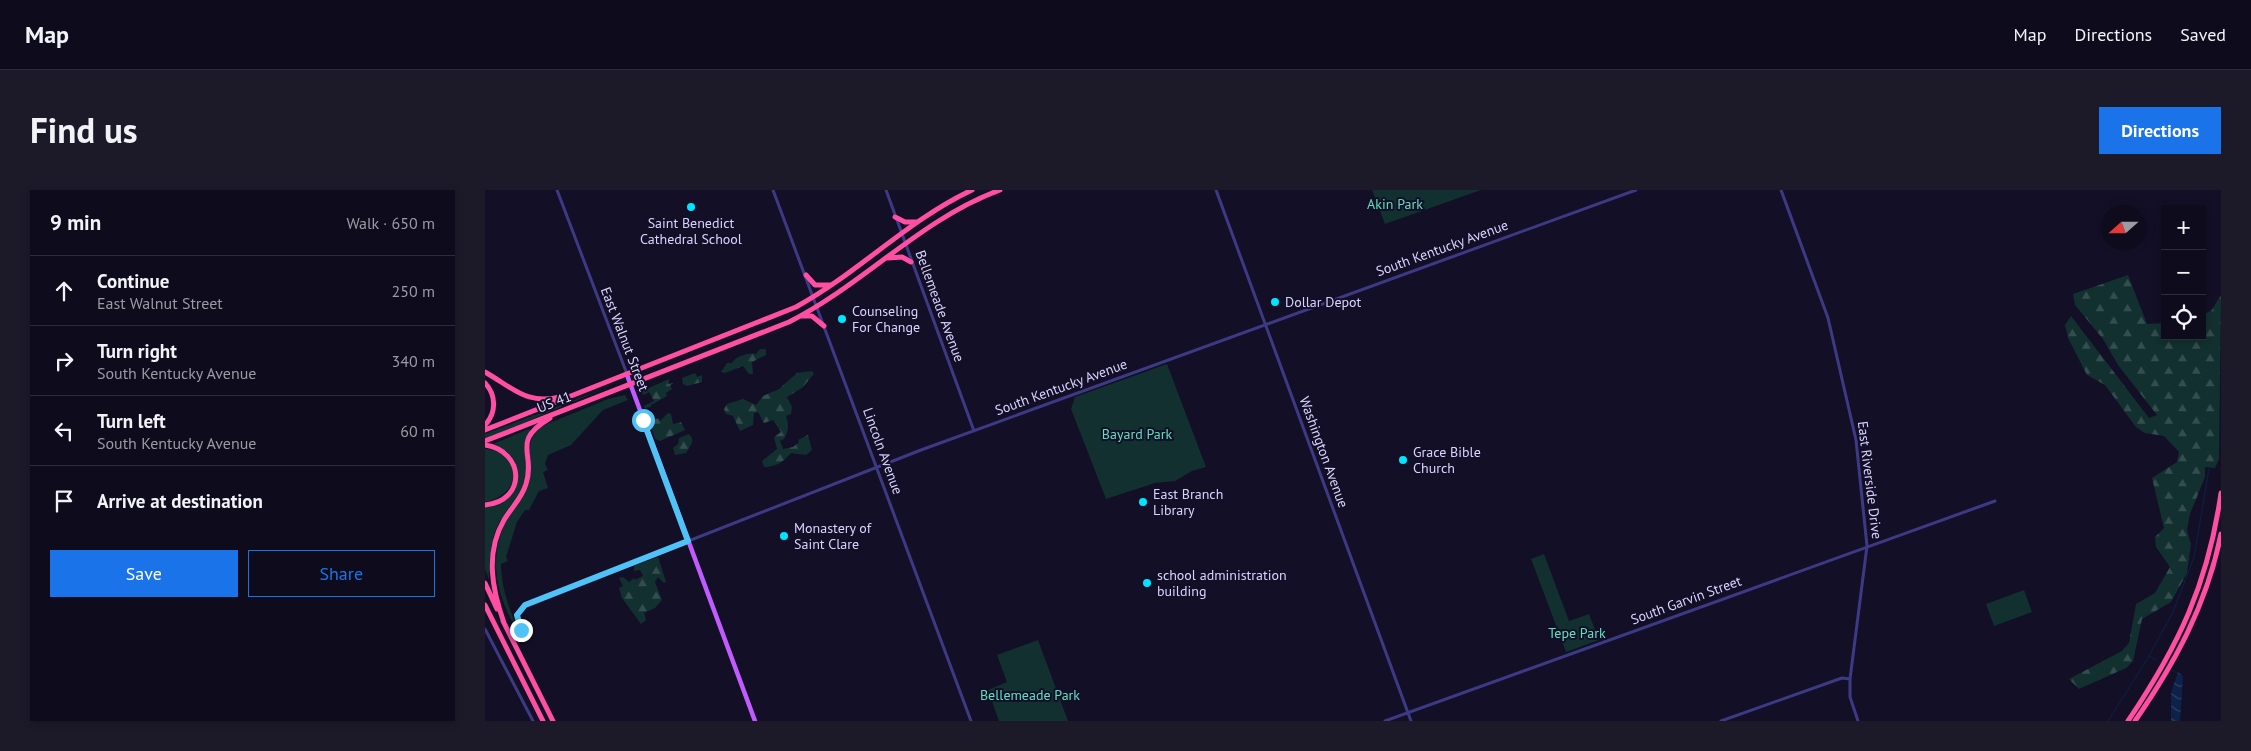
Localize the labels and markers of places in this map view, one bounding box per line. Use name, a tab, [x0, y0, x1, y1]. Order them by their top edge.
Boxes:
marker: Saint Benedict Cathedral School	[685, 201, 697, 213]
place label: Saint Benedict Cathedral School	[640, 214, 742, 248]
place label: Dollar Depot	[1285, 293, 1362, 311]
marker: Dollar Depot	[1269, 296, 1281, 308]
place label: Counseling For Change	[852, 302, 920, 336]
marker: Counseling For Change	[836, 313, 848, 325]
place label: Grace Bible Church	[1413, 443, 1481, 477]
marker: Grace Bible Church	[1397, 454, 1409, 466]
place label: East Branch Library	[1153, 485, 1223, 519]
marker: East Branch Library	[1137, 496, 1149, 508]
place label: Monastery of Saint Clare	[794, 519, 872, 553]
marker: Monastery of Saint Clare	[778, 530, 790, 542]
place label: school administration building	[1157, 566, 1287, 600]
marker: school administration building	[1141, 577, 1153, 589]

